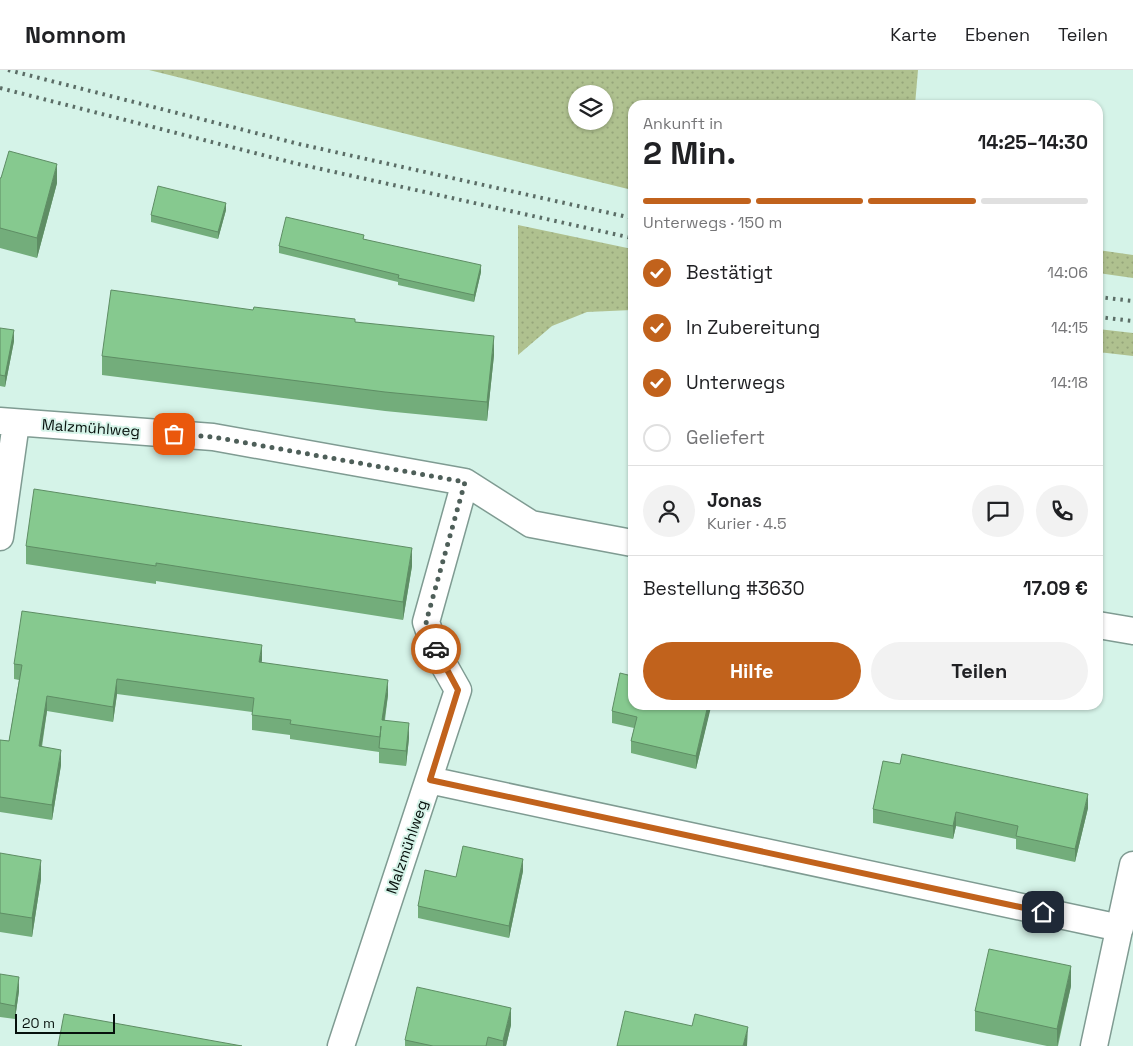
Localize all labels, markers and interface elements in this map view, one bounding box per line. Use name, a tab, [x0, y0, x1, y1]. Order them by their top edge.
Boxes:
text: Nomnom	[25, 19, 126, 50]
text: Karte	[890, 23, 937, 46]
text: Ebenen	[965, 23, 1030, 46]
text: Teilen	[1058, 23, 1108, 46]
map controls	[568, 85, 613, 130]
button: layers	[568, 85, 613, 130]
text: Ankunft in	[643, 113, 723, 134]
text: 14:25–14:30	[978, 130, 1088, 155]
text: 2 Min.	[643, 133, 736, 173]
text: Unterwegs · 150 m	[643, 212, 782, 233]
icon: check	[643, 259, 671, 287]
text: Bestätigt	[686, 260, 773, 285]
text: 14:06	[1047, 262, 1088, 283]
icon: check	[643, 314, 671, 342]
text: In Zubereitung	[686, 315, 820, 340]
text: 14:15	[1051, 317, 1088, 338]
icon: check	[643, 369, 671, 397]
text: Unterwegs	[686, 370, 785, 395]
text: 14:18	[1051, 372, 1088, 393]
pin	[153, 413, 195, 455]
street label: Malzmühlweg	[41, 415, 141, 440]
icon: bag	[160, 420, 188, 448]
text: Geliefert	[686, 425, 765, 450]
button: person	[643, 485, 695, 537]
button: chat	[972, 485, 1024, 537]
button: phone	[1036, 485, 1088, 537]
text: Jonas	[707, 488, 762, 513]
text: Kurier · 4.5	[707, 513, 787, 534]
text: Bestellung #3630	[643, 576, 805, 601]
text: 17.09 €	[1023, 576, 1088, 601]
courier	[411, 624, 461, 674]
icon: car	[422, 635, 450, 663]
button: Hilfe	[643, 642, 861, 700]
button: Teilen	[871, 642, 1088, 700]
street label: Malzmühlweg	[382, 797, 432, 896]
pin	[1022, 891, 1064, 933]
icon: home	[1029, 898, 1057, 926]
scale bar	[15, 1011, 115, 1034]
text: 20 m	[22, 1014, 55, 1032]

